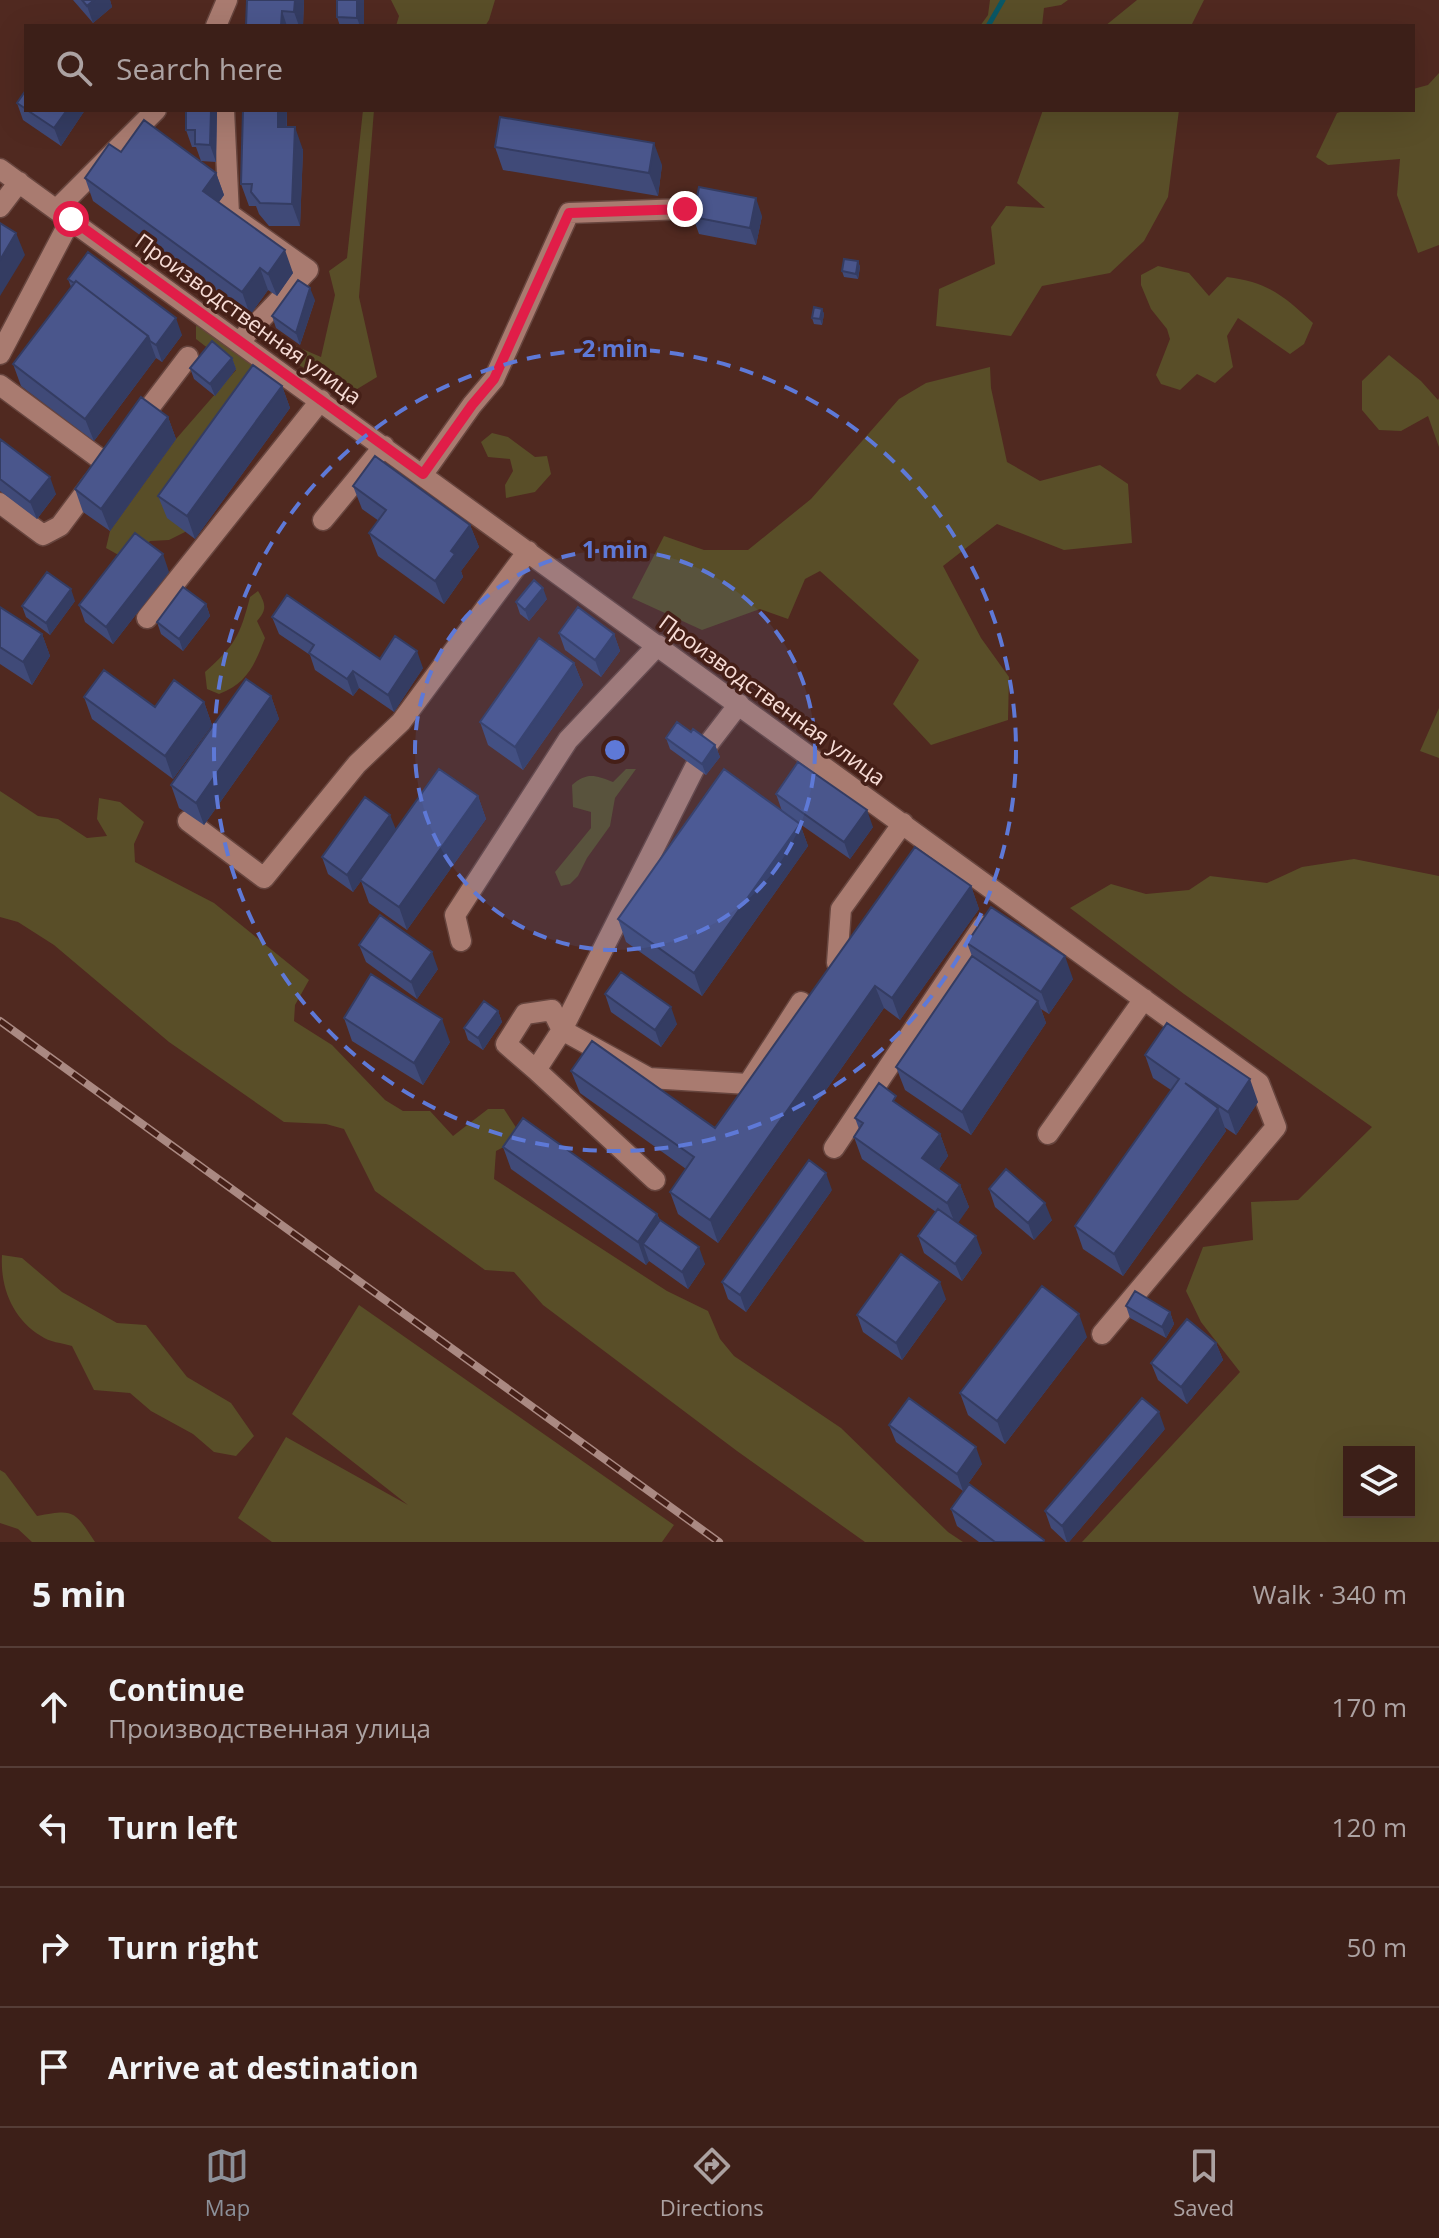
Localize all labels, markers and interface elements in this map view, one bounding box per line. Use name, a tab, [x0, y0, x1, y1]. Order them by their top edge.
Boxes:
search box	[24, 24, 1415, 112]
icon: search	[52, 46, 96, 90]
text: Search here	[116, 48, 283, 89]
route end	[667, 191, 703, 227]
route start	[53, 201, 89, 237]
street label: Производственная улица	[130, 226, 368, 410]
text: 2 min	[582, 331, 648, 364]
text: 1 min	[582, 532, 648, 565]
street label: Производственная улица	[654, 607, 892, 791]
centre of rings	[601, 736, 629, 764]
map controls	[1343, 1446, 1415, 1518]
button: layers	[1343, 1446, 1415, 1518]
text: 5 min	[32, 1571, 126, 1617]
text: Walk · 340 m	[1253, 1576, 1407, 1612]
text: Continue	[108, 1669, 245, 1710]
icon: ahead	[32, 1685, 76, 1729]
text: 170 m	[1332, 1689, 1407, 1725]
text: Производственная улица	[108, 1710, 431, 1746]
icon: left	[32, 1805, 76, 1849]
text: Turn left	[108, 1807, 238, 1848]
text: 120 m	[1332, 1809, 1407, 1845]
icon: right	[32, 1925, 76, 1969]
text: Turn right	[108, 1927, 259, 1968]
text: 50 m	[1346, 1929, 1407, 1965]
icon: arrive	[32, 2045, 76, 2089]
text: Arrive at destination	[108, 2047, 419, 2088]
tab: Map	[205, 2144, 250, 2222]
tab: Directions	[660, 2144, 764, 2222]
tab: Saved	[1173, 2144, 1234, 2222]

